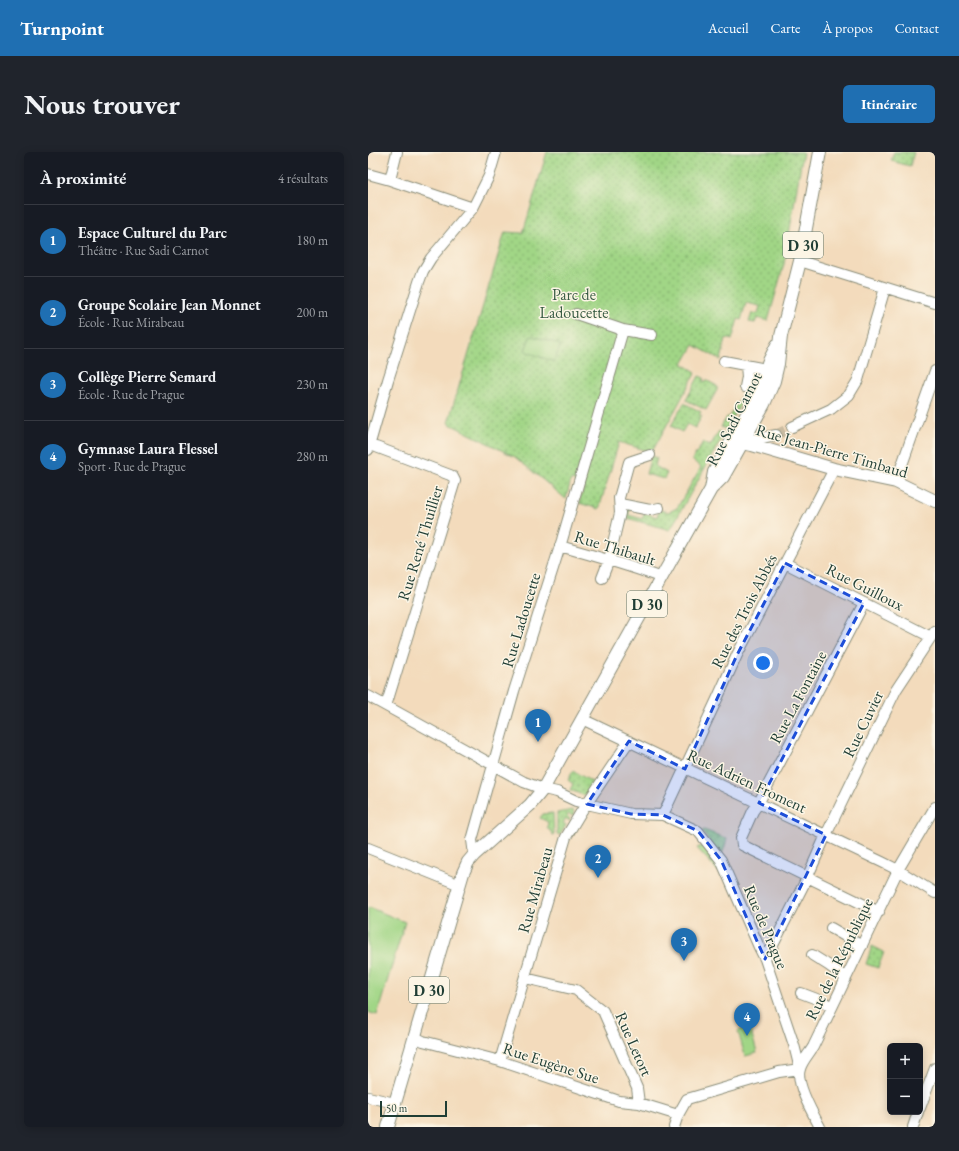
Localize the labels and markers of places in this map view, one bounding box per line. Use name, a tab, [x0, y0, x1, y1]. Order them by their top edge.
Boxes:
pin: 1	[525, 709, 551, 742]
pin: 2	[585, 845, 611, 878]
pin: 3	[671, 928, 697, 961]
pin: 4	[734, 1003, 760, 1036]

